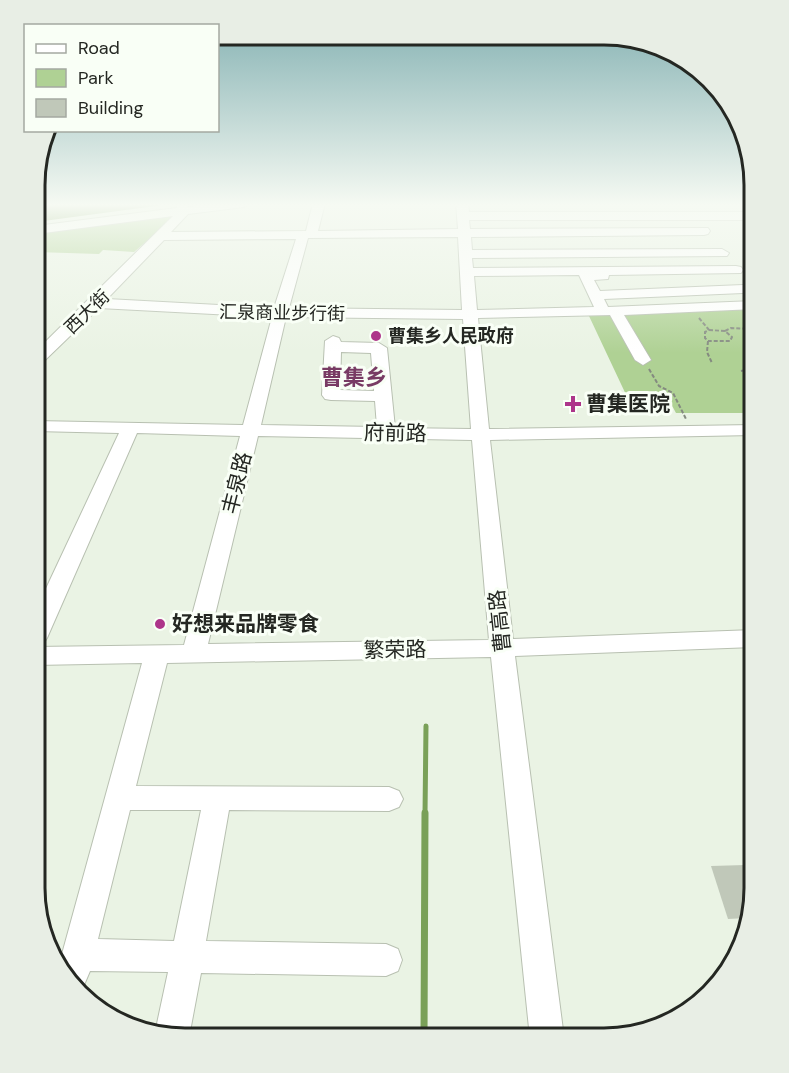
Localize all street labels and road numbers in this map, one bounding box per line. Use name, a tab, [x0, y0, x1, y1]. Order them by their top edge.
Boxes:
street label: 西大街	[59, 285, 115, 339]
street label: 汇泉商业步行街	[219, 300, 345, 326]
street label: 府前路	[363, 418, 427, 448]
street label: 丰泉路	[216, 449, 258, 517]
street label: 曹高路	[483, 588, 517, 654]
street label: 繁荣路	[363, 635, 427, 665]

